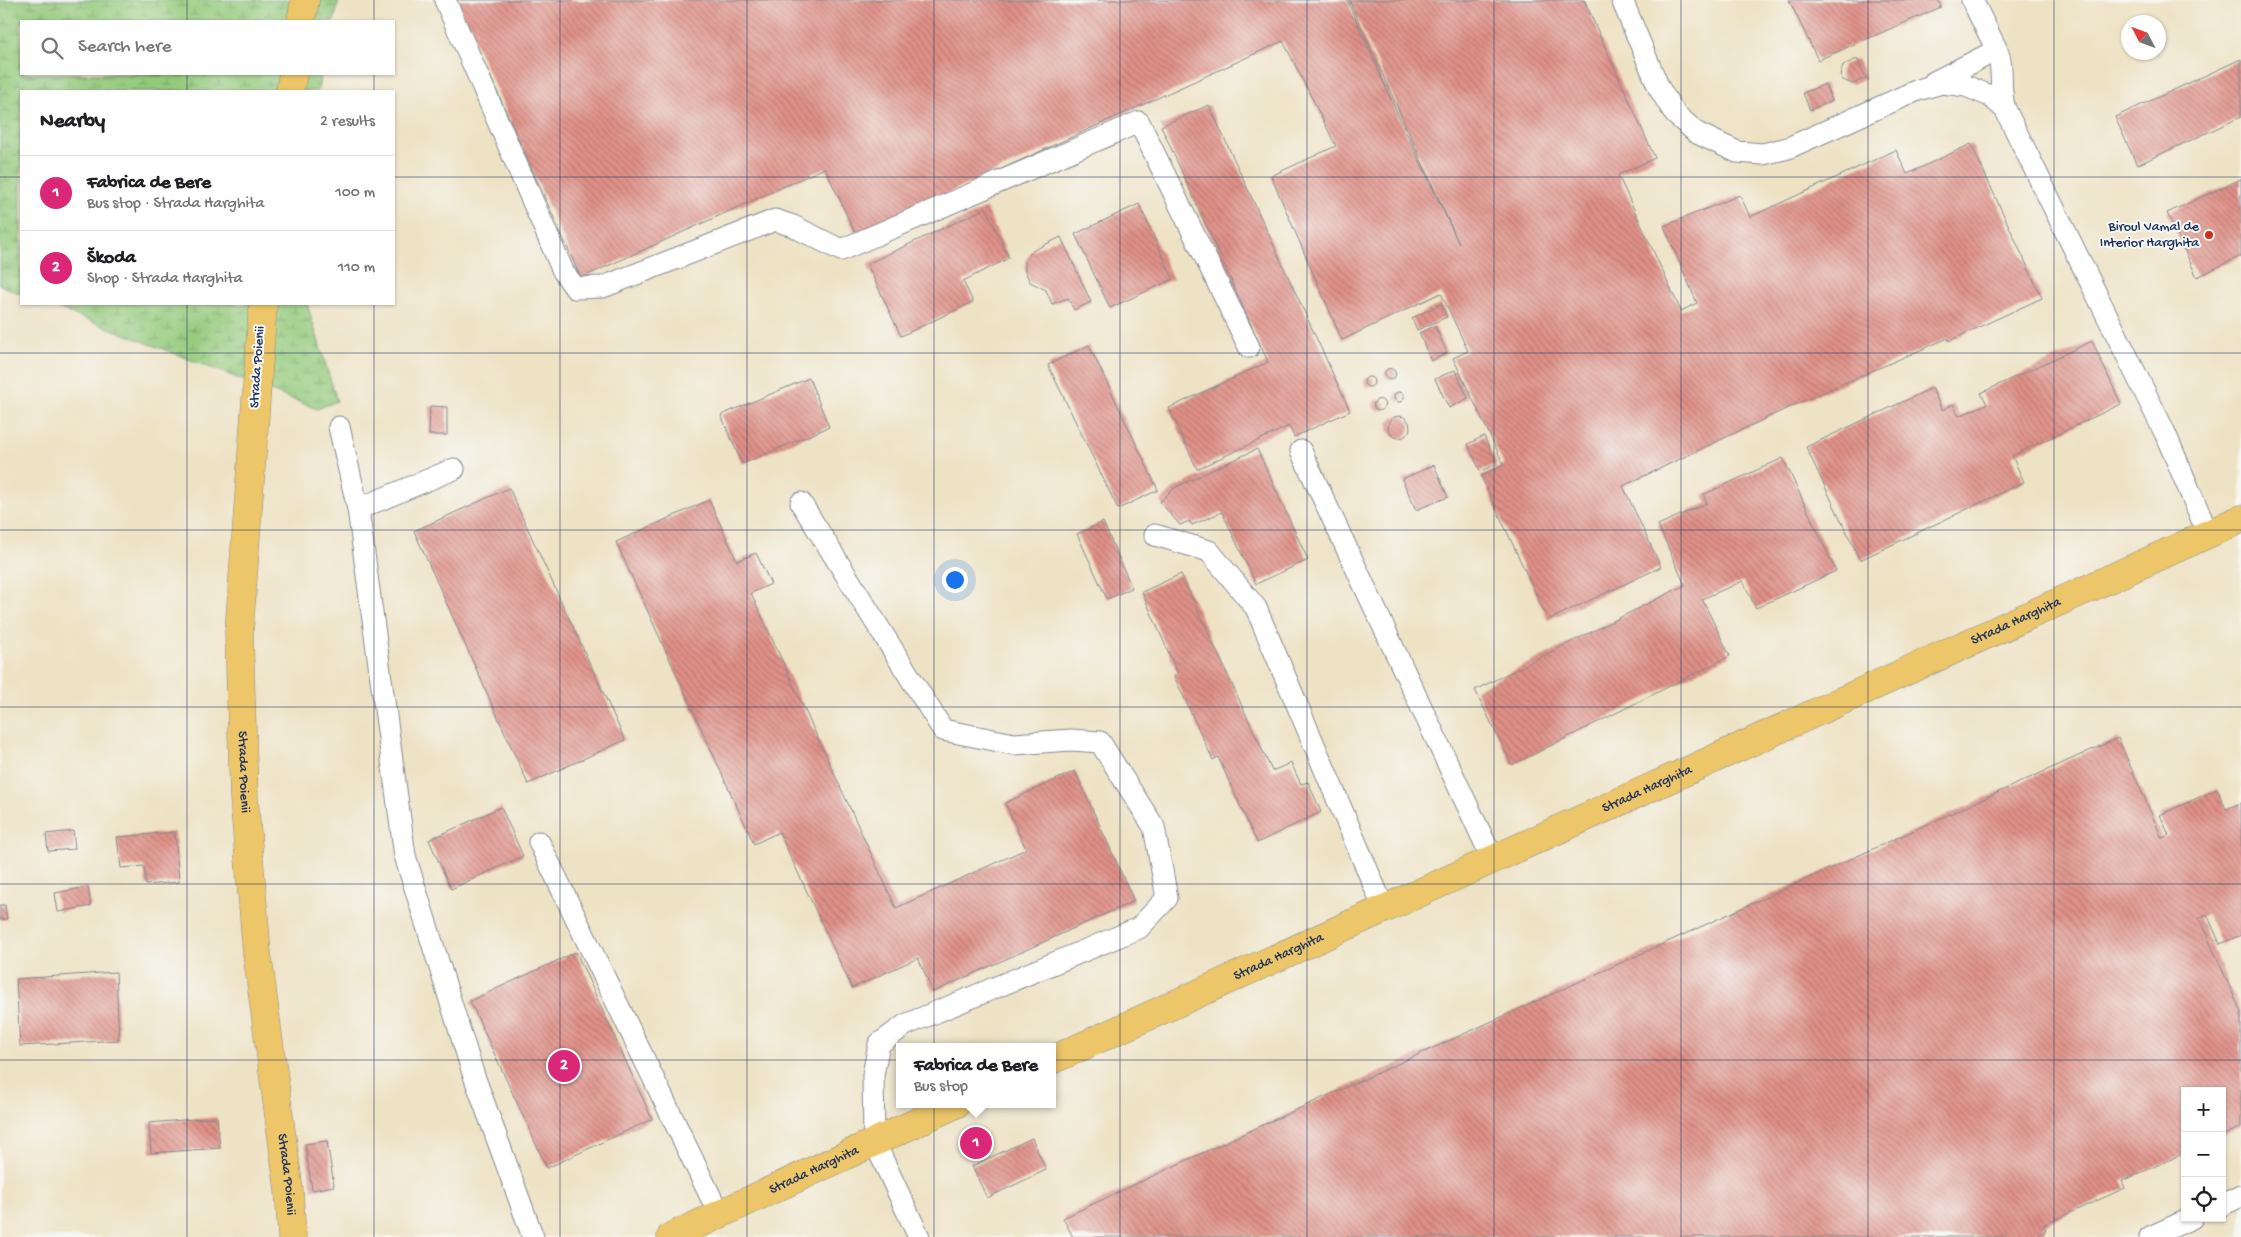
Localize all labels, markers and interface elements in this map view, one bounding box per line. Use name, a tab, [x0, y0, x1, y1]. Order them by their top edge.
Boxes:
north arrow	[2121, 15, 2166, 60]
search box	[20, 20, 395, 75]
icon: search	[38, 34, 66, 62]
text: Search here	[78, 36, 172, 59]
text: Nearby	[40, 110, 105, 135]
text: 2 results	[320, 113, 375, 132]
text: Fabrica de Bere	[87, 172, 211, 195]
text: 1	[53, 184, 59, 203]
text: 100 m	[335, 184, 375, 203]
text: Bus stop · Strada Harghita	[87, 195, 264, 214]
place label: Biroul Vamal de Interior Harghita	[2100, 219, 2200, 252]
marker: Biroul Vamal de Interior Harghita	[2203, 229, 2215, 241]
text: Škoda	[87, 247, 136, 270]
text: 2	[52, 259, 60, 278]
text: 110 m	[338, 259, 375, 278]
text: Shop · Strada Harghita	[87, 270, 243, 289]
street label: Strada Poienii	[247, 325, 269, 409]
your location	[942, 567, 968, 593]
street label: Strada Harghita	[1968, 593, 2065, 649]
street label: Strada Poienii	[233, 731, 254, 814]
street label: Strada Harghita	[1600, 761, 1696, 817]
street label: Strada Harghita	[1231, 929, 1327, 985]
popup	[896, 1043, 1056, 1108]
pin: 2	[548, 1047, 580, 1085]
text: Fabrica de Bere	[914, 1055, 1038, 1078]
text: Bus stop	[914, 1078, 968, 1097]
map controls	[2181, 1087, 2226, 1222]
button: +	[2181, 1087, 2226, 1132]
pin: 1	[960, 1124, 992, 1162]
button: −	[2181, 1132, 2226, 1177]
street label: Strada Poienii	[273, 1133, 299, 1216]
street label: Strada Harghita	[767, 1141, 863, 1198]
button: locate	[2181, 1177, 2226, 1222]

